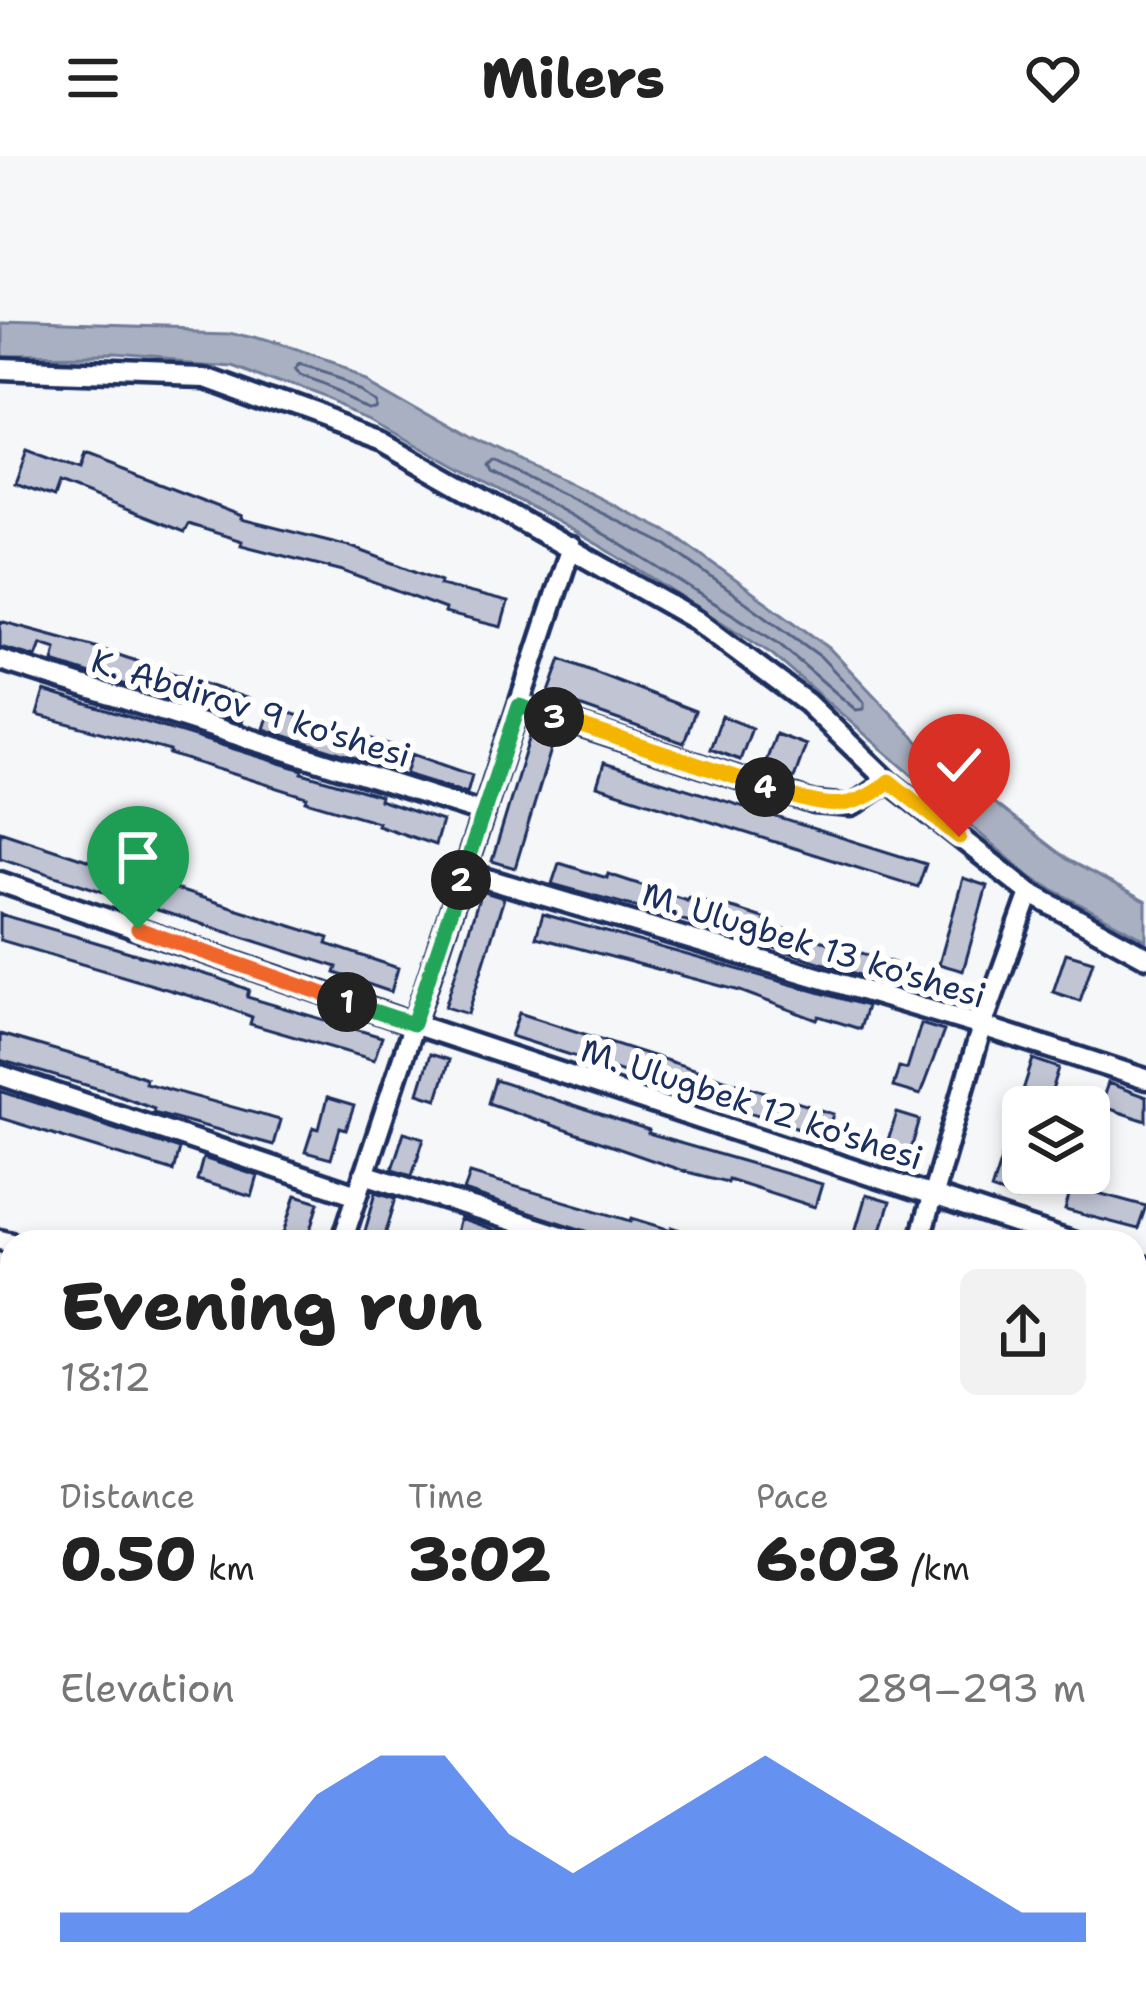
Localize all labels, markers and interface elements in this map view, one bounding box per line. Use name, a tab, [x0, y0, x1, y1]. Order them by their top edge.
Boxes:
text: Milers	[481, 42, 665, 114]
icon: menu	[60, 45, 126, 111]
icon: heart	[1020, 45, 1086, 111]
street label: K. Abdirov 9 ko'shesi	[86, 638, 416, 778]
pin: 3	[524, 687, 584, 747]
text: 3	[542, 694, 566, 739]
pin	[908, 714, 1010, 837]
icon: check	[926, 732, 992, 798]
pin: 4	[735, 757, 795, 817]
text: 4	[753, 764, 777, 809]
pin	[87, 806, 189, 929]
icon: arrive	[105, 824, 171, 890]
pin: 2	[431, 850, 491, 910]
text: 2	[449, 857, 473, 902]
street label: M. Ulugbek 13 ko'shesi	[637, 871, 991, 1019]
pin: 1	[317, 972, 377, 1032]
text: 1	[339, 979, 355, 1024]
street label: M. Ulugbek 12 ko'shesi	[575, 1027, 929, 1181]
map controls	[1002, 1086, 1110, 1194]
button: layers	[1002, 1086, 1110, 1194]
text: Evening run	[60, 1262, 483, 1350]
button: share	[960, 1269, 1086, 1395]
text: 18:12	[60, 1351, 151, 1403]
text: Distance	[60, 1474, 195, 1519]
text: Time	[408, 1474, 484, 1519]
text: Pace	[756, 1474, 829, 1519]
text: 0.50	[60, 1519, 197, 1599]
text: 3:02	[408, 1519, 551, 1599]
text: 6:03	[756, 1519, 900, 1599]
text: km	[197, 1546, 255, 1591]
text: /km	[900, 1546, 970, 1591]
text: Elevation	[60, 1662, 235, 1714]
text: 289–293 m	[855, 1662, 1086, 1714]

